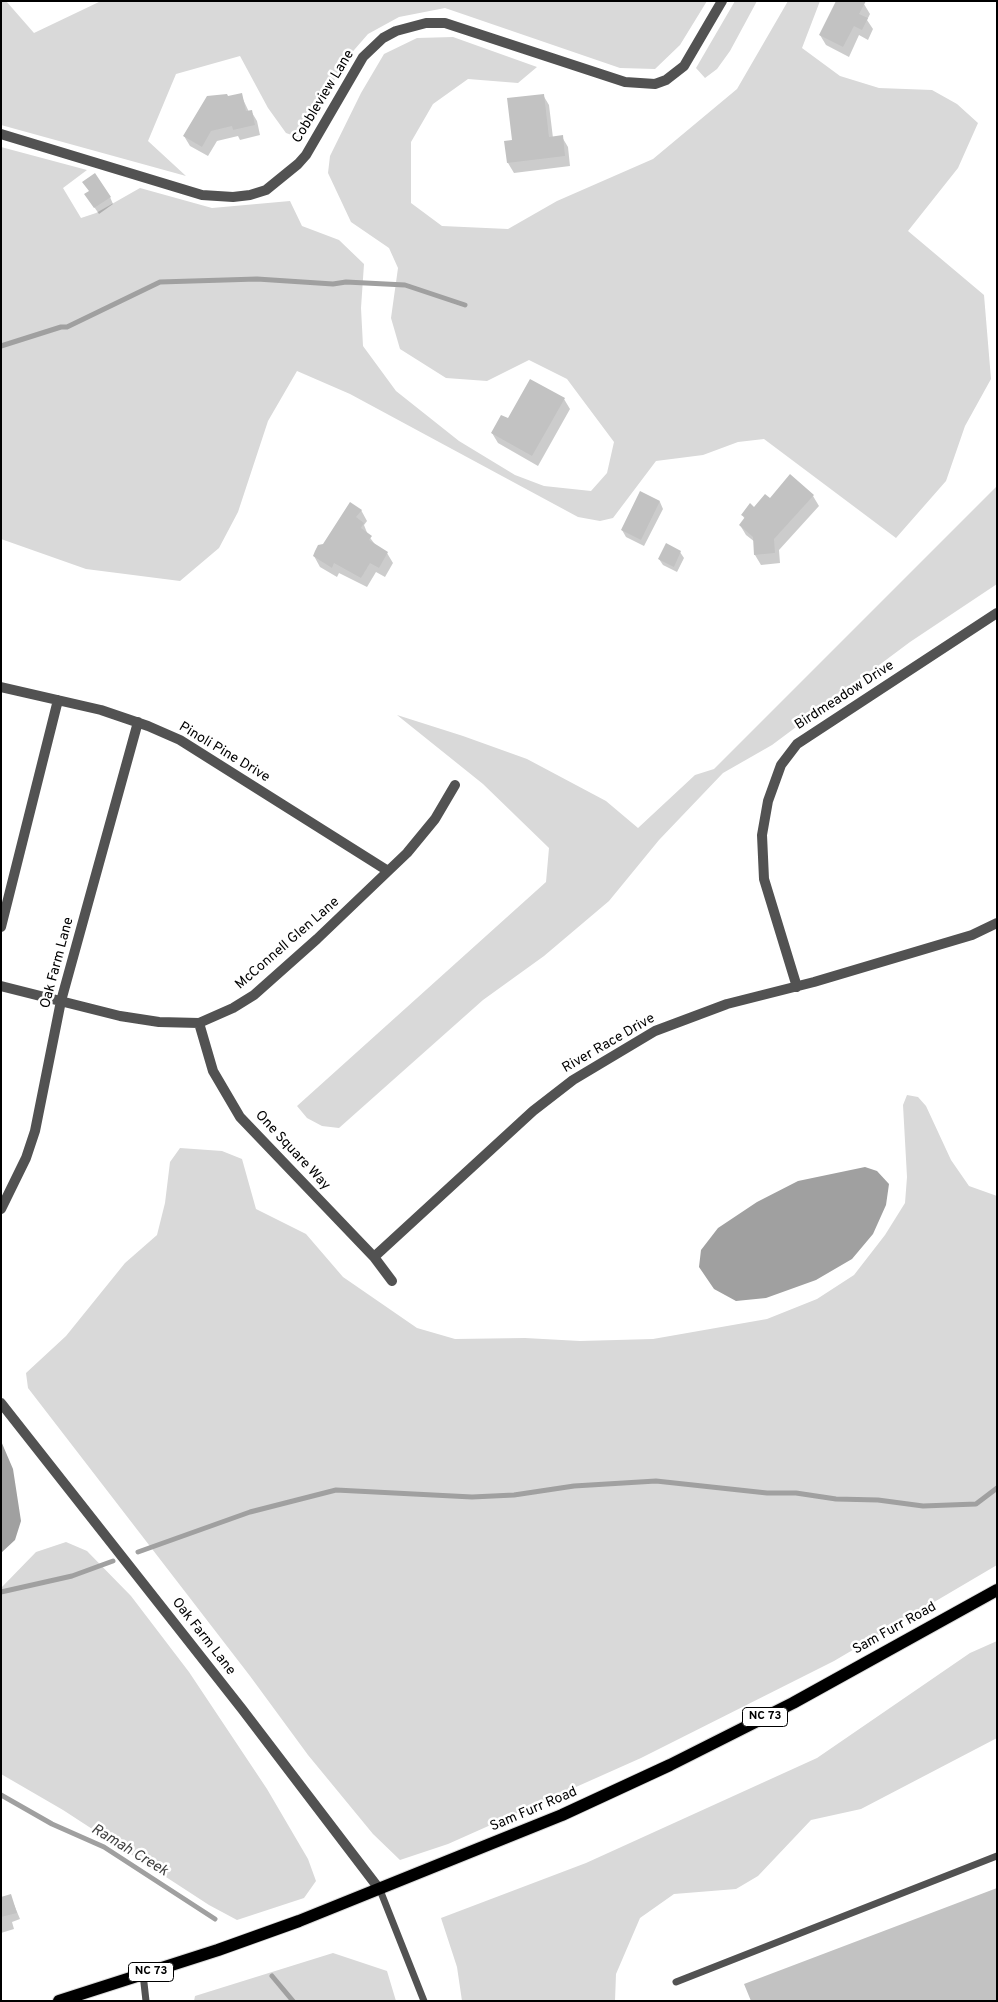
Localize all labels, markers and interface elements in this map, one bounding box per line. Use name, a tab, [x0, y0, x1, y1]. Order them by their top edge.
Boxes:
street label: Cobbleview Lane	[290, 47, 358, 147]
street label: Birdmeadow Drive	[792, 658, 898, 734]
street label: Pinoli Pine Drive	[175, 719, 273, 787]
street label: McConnell Glen Lane	[233, 894, 343, 994]
street label: Oak Farm Lane	[38, 915, 78, 1011]
street label: River Race Drive	[560, 1011, 658, 1077]
street label: One Square Way	[251, 1108, 333, 1194]
street label: Oak Farm Lane	[167, 1595, 239, 1679]
street label: Sam Furr Road	[850, 1599, 940, 1659]
road number: NC 73	[742, 1708, 788, 1726]
street label: Sam Furr Road	[488, 1784, 580, 1836]
water label: Ramah Creek	[87, 1821, 171, 1881]
road number: NC 73	[128, 1962, 174, 1981]

